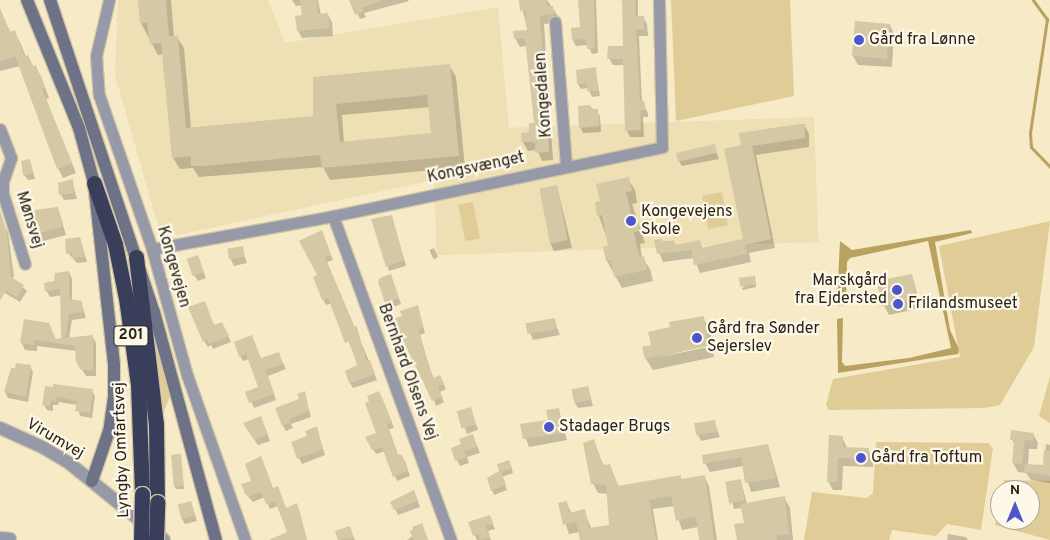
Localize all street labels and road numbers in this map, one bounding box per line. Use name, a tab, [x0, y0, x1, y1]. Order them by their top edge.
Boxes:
street label: Kongedalen	[531, 52, 557, 138]
street label: Kongsvænget	[426, 148, 526, 188]
street label: Mønsvej	[11, 189, 47, 251]
street label: Kongevejen	[152, 224, 194, 310]
street label: Bernhard Olsens Vej	[373, 301, 441, 443]
road number: 201	[112, 324, 150, 348]
street label: Lyngby Omfartsvej	[110, 382, 134, 518]
street label: Virumvej	[22, 415, 88, 463]

